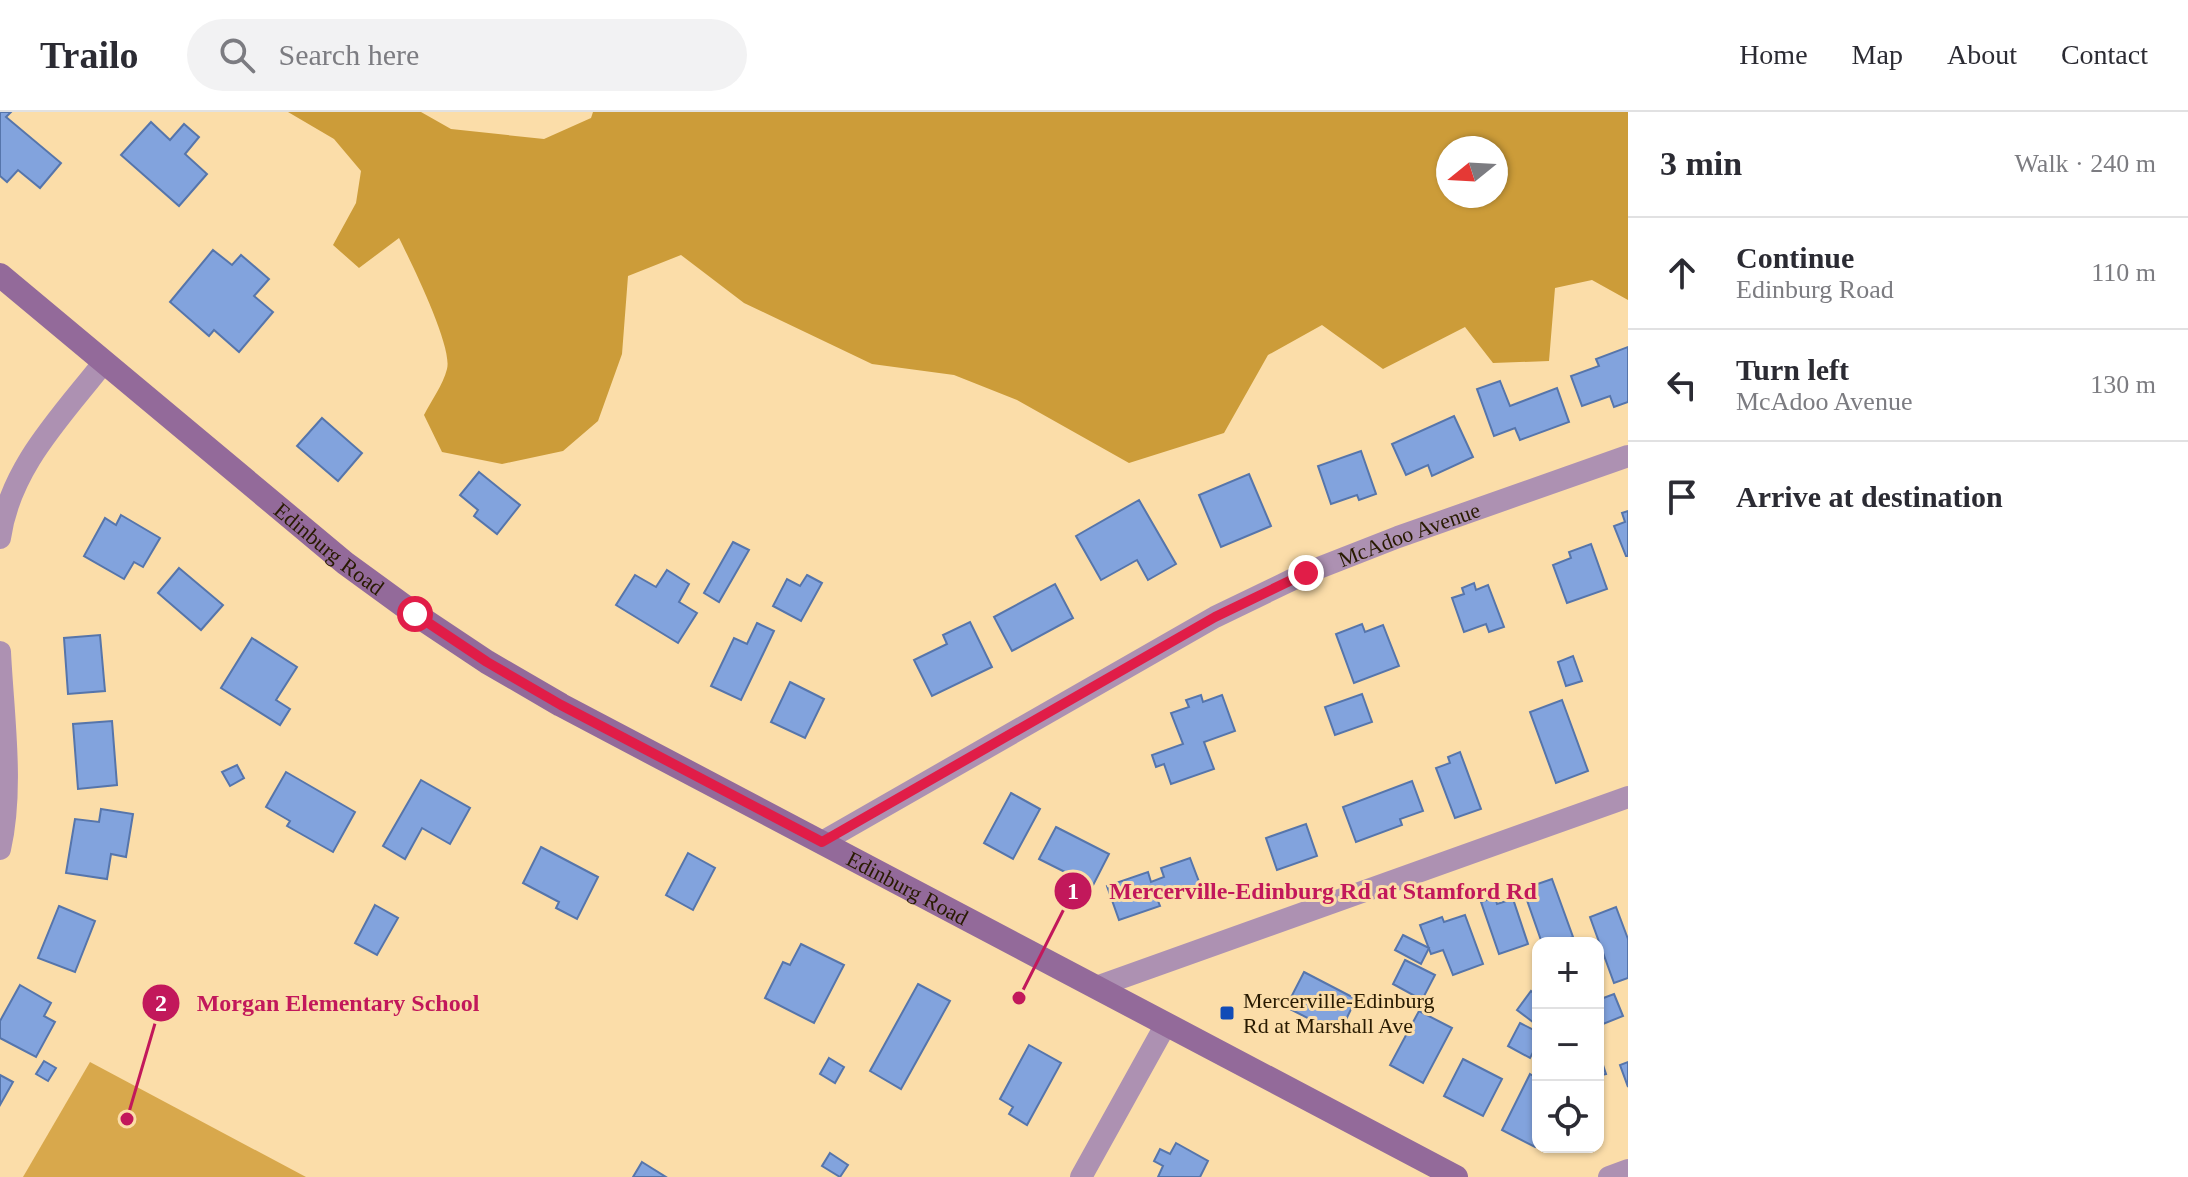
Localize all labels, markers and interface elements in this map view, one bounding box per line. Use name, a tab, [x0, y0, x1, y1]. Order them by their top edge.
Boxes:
search box	[187, 19, 747, 91]
icon: search	[215, 33, 259, 77]
text: Trailo	[40, 34, 139, 76]
text: Search here	[279, 38, 419, 71]
text: Home	[1739, 39, 1808, 70]
text: Map	[1852, 39, 1903, 70]
text: About	[1947, 39, 2017, 70]
text: Contact	[2061, 39, 2148, 70]
north arrow	[1436, 136, 1508, 208]
text: 3 min	[1660, 145, 1742, 182]
text: Walk · 240 m	[2014, 149, 2156, 178]
text: Continue	[1736, 241, 1854, 274]
icon: ahead	[1660, 251, 1704, 295]
text: 110 m	[2091, 258, 2156, 287]
text: Edinburg Road	[1736, 275, 1894, 304]
text: Turn left	[1736, 353, 1849, 386]
icon: left	[1660, 363, 1704, 407]
text: 130 m	[2090, 370, 2156, 399]
text: McAdoo Avenue	[1736, 387, 1912, 416]
icon: arrive	[1660, 475, 1704, 519]
text: Arrive at destination	[1736, 480, 2003, 513]
street label: Edinburg Road	[269, 497, 389, 600]
street label: McAdoo Avenue	[1334, 497, 1483, 572]
route end	[1288, 555, 1324, 591]
route start	[397, 596, 433, 632]
street label: Edinburg Road	[843, 846, 972, 930]
callout: Mercerville-Edinburg Rd at Stamford Rd	[1053, 867, 1552, 915]
text: 1	[1067, 878, 1079, 904]
text: Mercerville-Edinburg Rd at Stamford Rd	[1109, 878, 1537, 904]
map controls	[1532, 937, 1604, 1153]
button: +	[1532, 937, 1604, 1009]
callout: Morgan Elementary School	[141, 979, 495, 1027]
place label: Mercerville-Edinburg Rd at Marshall Ave	[1243, 988, 1434, 1038]
text: 2	[155, 990, 167, 1016]
text: Morgan Elementary School	[197, 990, 480, 1016]
marker: Mercerville-Edinburg Rd at Marshall Ave	[1218, 1004, 1236, 1022]
button: −	[1532, 1009, 1604, 1081]
button: locate	[1532, 1081, 1604, 1153]

